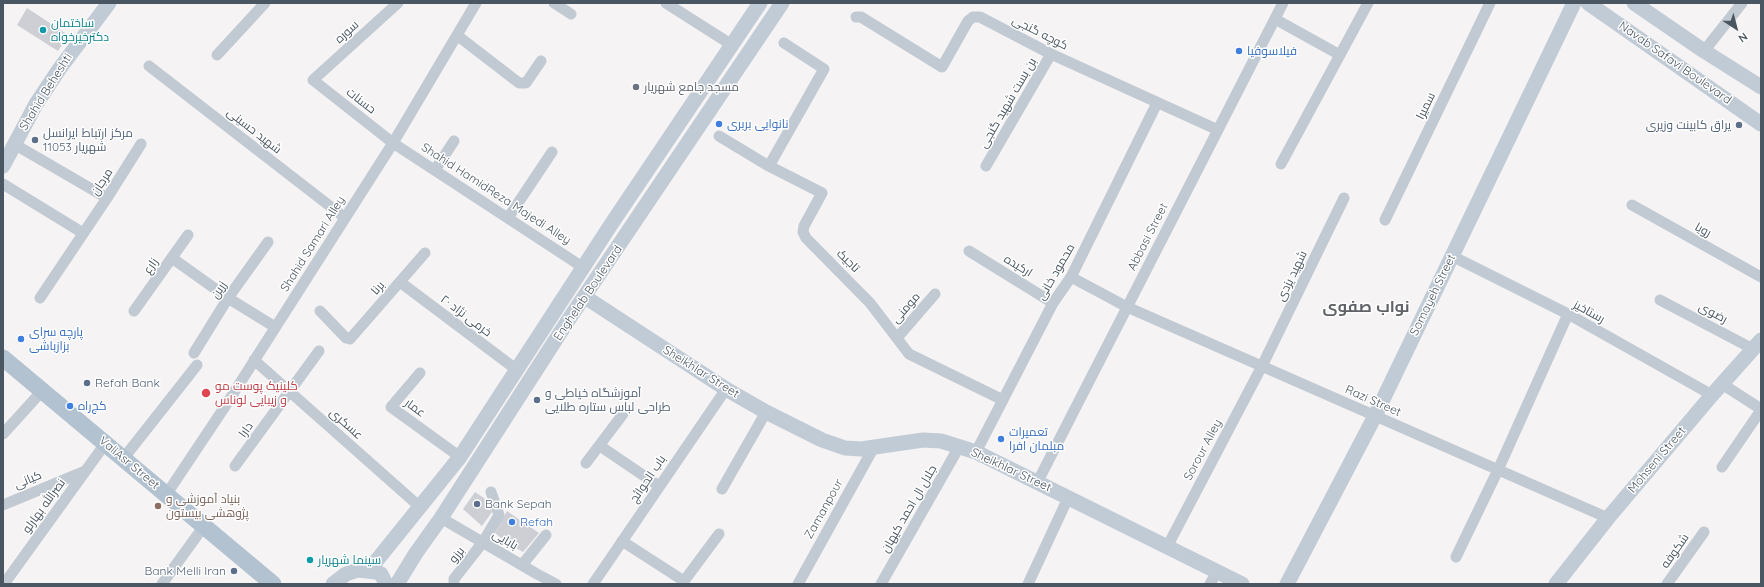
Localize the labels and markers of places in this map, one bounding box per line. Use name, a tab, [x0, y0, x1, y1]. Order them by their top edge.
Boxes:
place label: ساختمان دکترخیرخواه	[51, 16, 109, 44]
marker: ساختمان دکترخیرخواه	[38, 25, 48, 35]
place label: فیلاسوفیا	[1247, 44, 1297, 58]
marker: فیلاسوفیا	[1234, 46, 1244, 56]
place label: مسجد جامع شهریار	[644, 80, 739, 94]
marker: مسجد جامع شهریار	[631, 82, 641, 92]
place label: نانوایی بربری	[727, 117, 789, 131]
place label: یراق کابینت وزیری	[1646, 118, 1731, 132]
marker: نانوایی بربری	[714, 119, 724, 129]
marker: یراق کابینت وزیری	[1734, 120, 1744, 130]
place label: مرکز ارتباط ایرانسل 11053 شهریار	[43, 126, 133, 154]
marker: مرکز ارتباط ایرانسل 11053 شهریار	[30, 135, 40, 145]
place label: پارچه سرای بزازباشی	[29, 325, 83, 353]
marker: پارچه سرای بزازباشی	[16, 334, 26, 344]
place label: Refah Bank	[95, 376, 160, 390]
marker: Refah Bank	[82, 378, 92, 388]
place label: کلینیک پوست مو و زیبایی لوناس	[215, 379, 298, 407]
place label: آموزشگاه خیاطی و طراحی لباس ستاره طلایی	[545, 386, 671, 414]
marker: کلینیک پوست مو و زیبایی لوناس	[200, 387, 212, 399]
marker: آموزشگاه خیاطی و طراحی لباس ستاره طلایی	[532, 395, 542, 405]
place label: کج‌راه	[78, 399, 106, 413]
marker: کج‌راه	[65, 401, 75, 411]
place label: تعمیرات مبلمان افرا	[1009, 425, 1064, 453]
marker: تعمیرات مبلمان افرا	[996, 434, 1006, 444]
place label: بنیاد آموزشی و پژوهشی بیستون	[166, 492, 249, 520]
place label: Bank Sepah	[485, 497, 552, 511]
marker: Bank Sepah	[472, 499, 482, 509]
marker: بنیاد آموزشی و پژوهشی بیستون	[153, 501, 163, 511]
place label: Refah	[520, 515, 553, 529]
marker: Refah	[507, 517, 517, 527]
place label: سینما شهریار	[318, 553, 381, 567]
marker: سینما شهریار	[305, 555, 315, 565]
place label: Bank Melli Iran	[145, 564, 226, 578]
marker: Bank Melli Iran	[229, 566, 239, 576]

